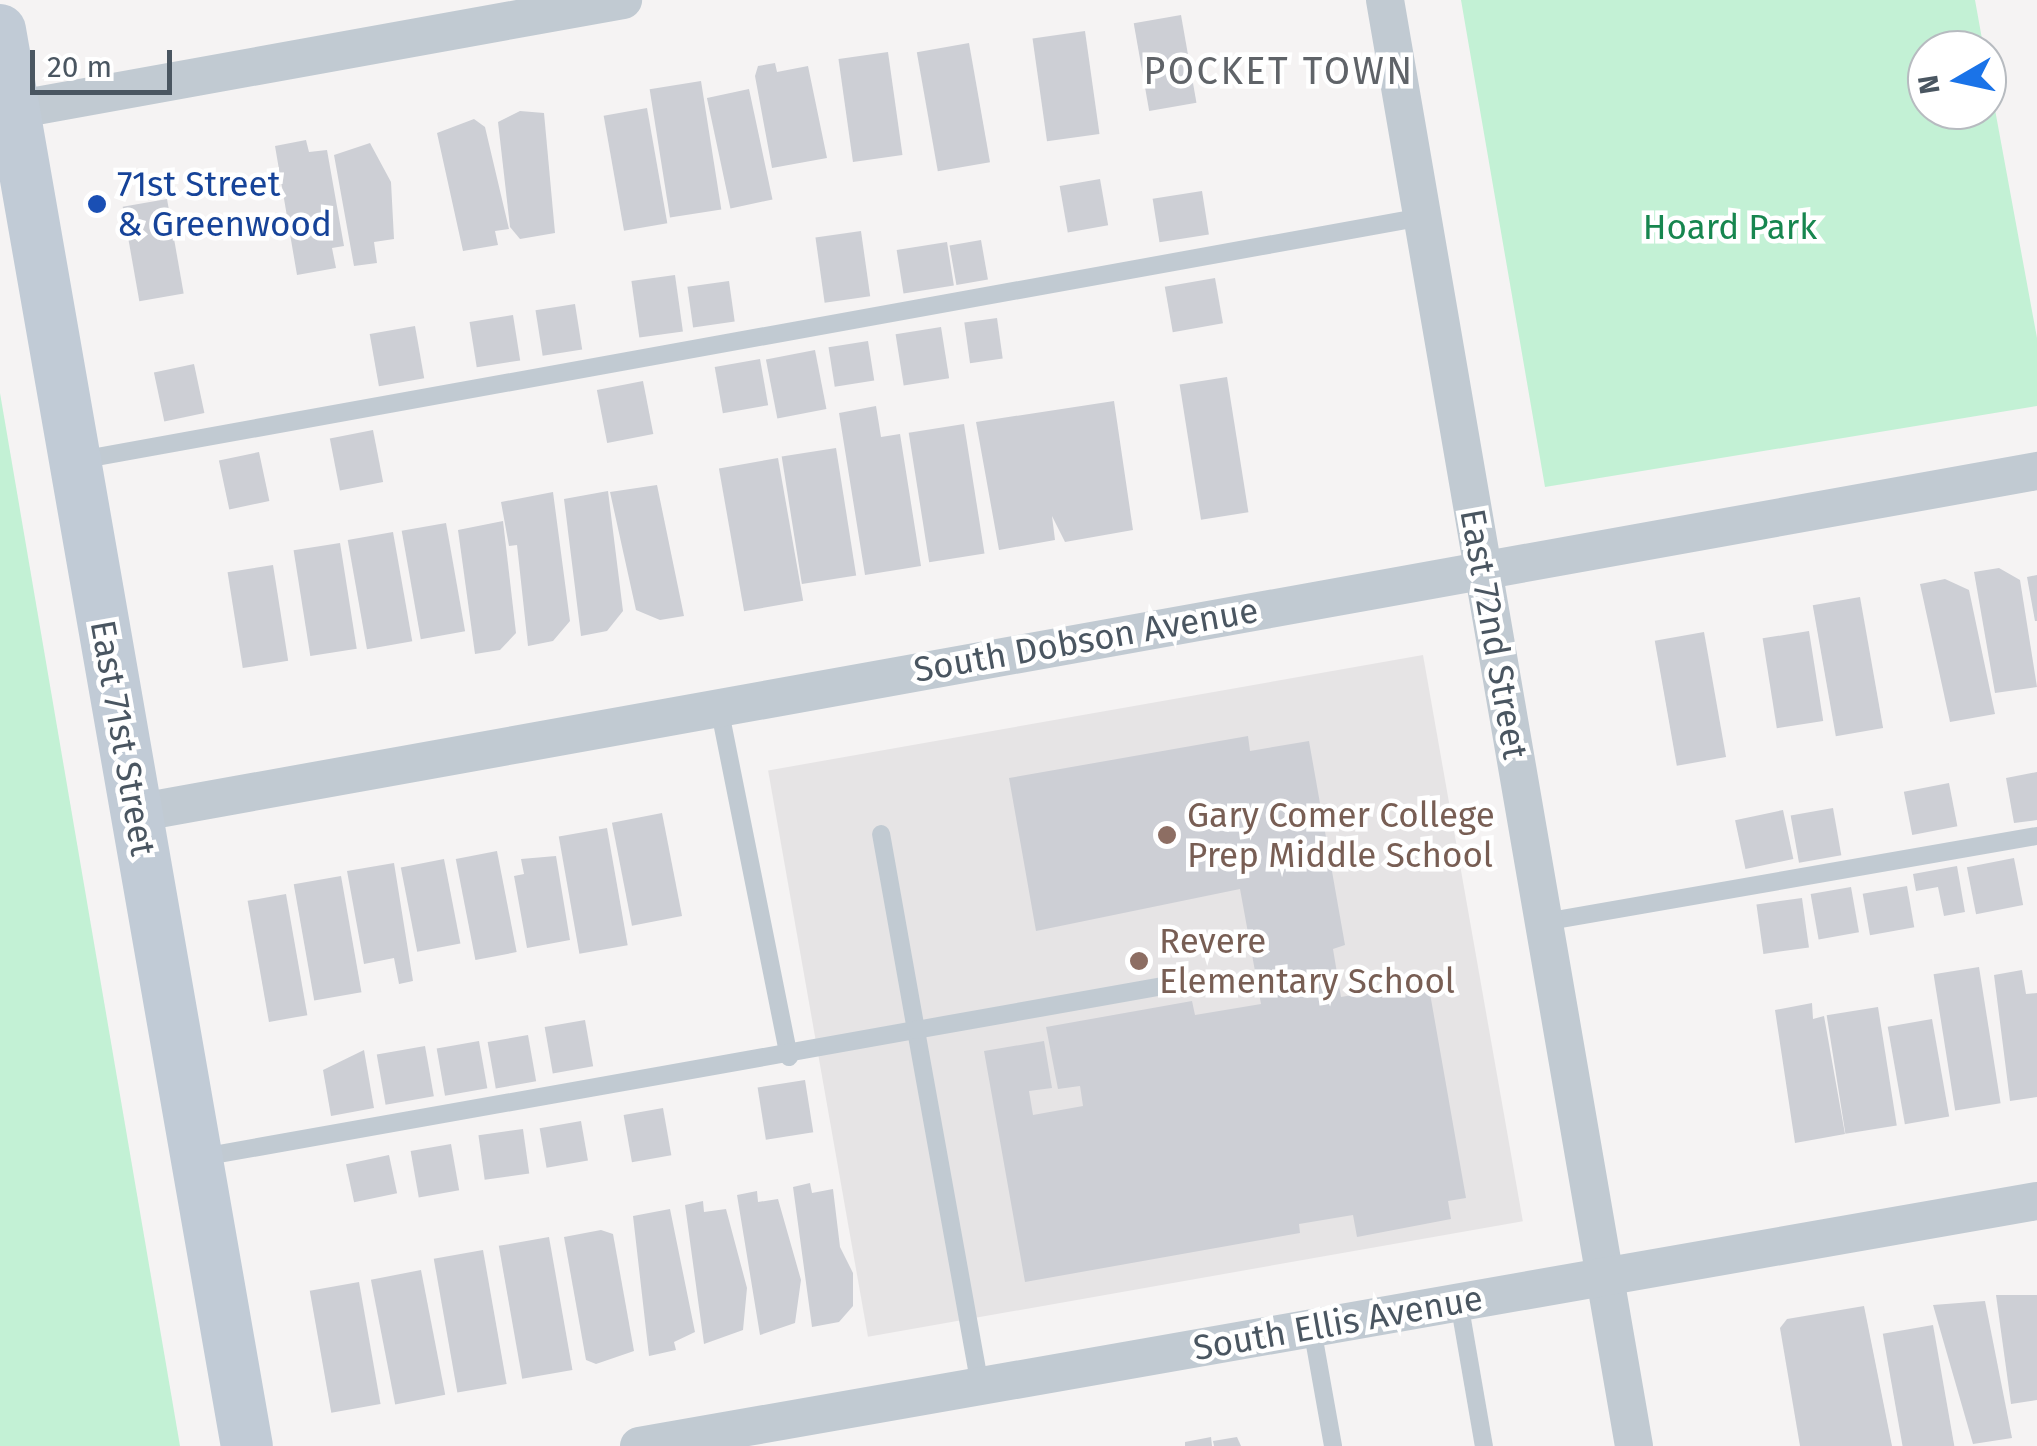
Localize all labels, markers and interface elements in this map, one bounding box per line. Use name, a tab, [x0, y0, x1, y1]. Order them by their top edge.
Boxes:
scale bar	[35, 30, 178, 92]
north arrow	[1907, 30, 2007, 130]
text: 20 m	[47, 49, 112, 85]
district label: POCKET TOWN	[1143, 49, 1415, 95]
text: N	[1911, 73, 1947, 96]
place label: 71st Street & Greenwood	[117, 163, 332, 245]
marker: 71st Street & Greenwood	[86, 193, 108, 215]
park label: Hoard Park	[1643, 206, 1817, 248]
street label: East 72nd Street	[1451, 506, 1537, 762]
street label: South Dobson Avenue	[911, 589, 1261, 691]
street label: East 71st Street	[82, 617, 164, 859]
place label: Gary Comer College Prep Middle School	[1187, 794, 1495, 876]
marker: Gary Comer College Prep Middle School	[1156, 824, 1178, 846]
place label: Revere Elementary School	[1159, 920, 1455, 1002]
marker: Revere Elementary School	[1128, 950, 1150, 972]
street label: South Ellis Avenue	[1190, 1277, 1486, 1369]

